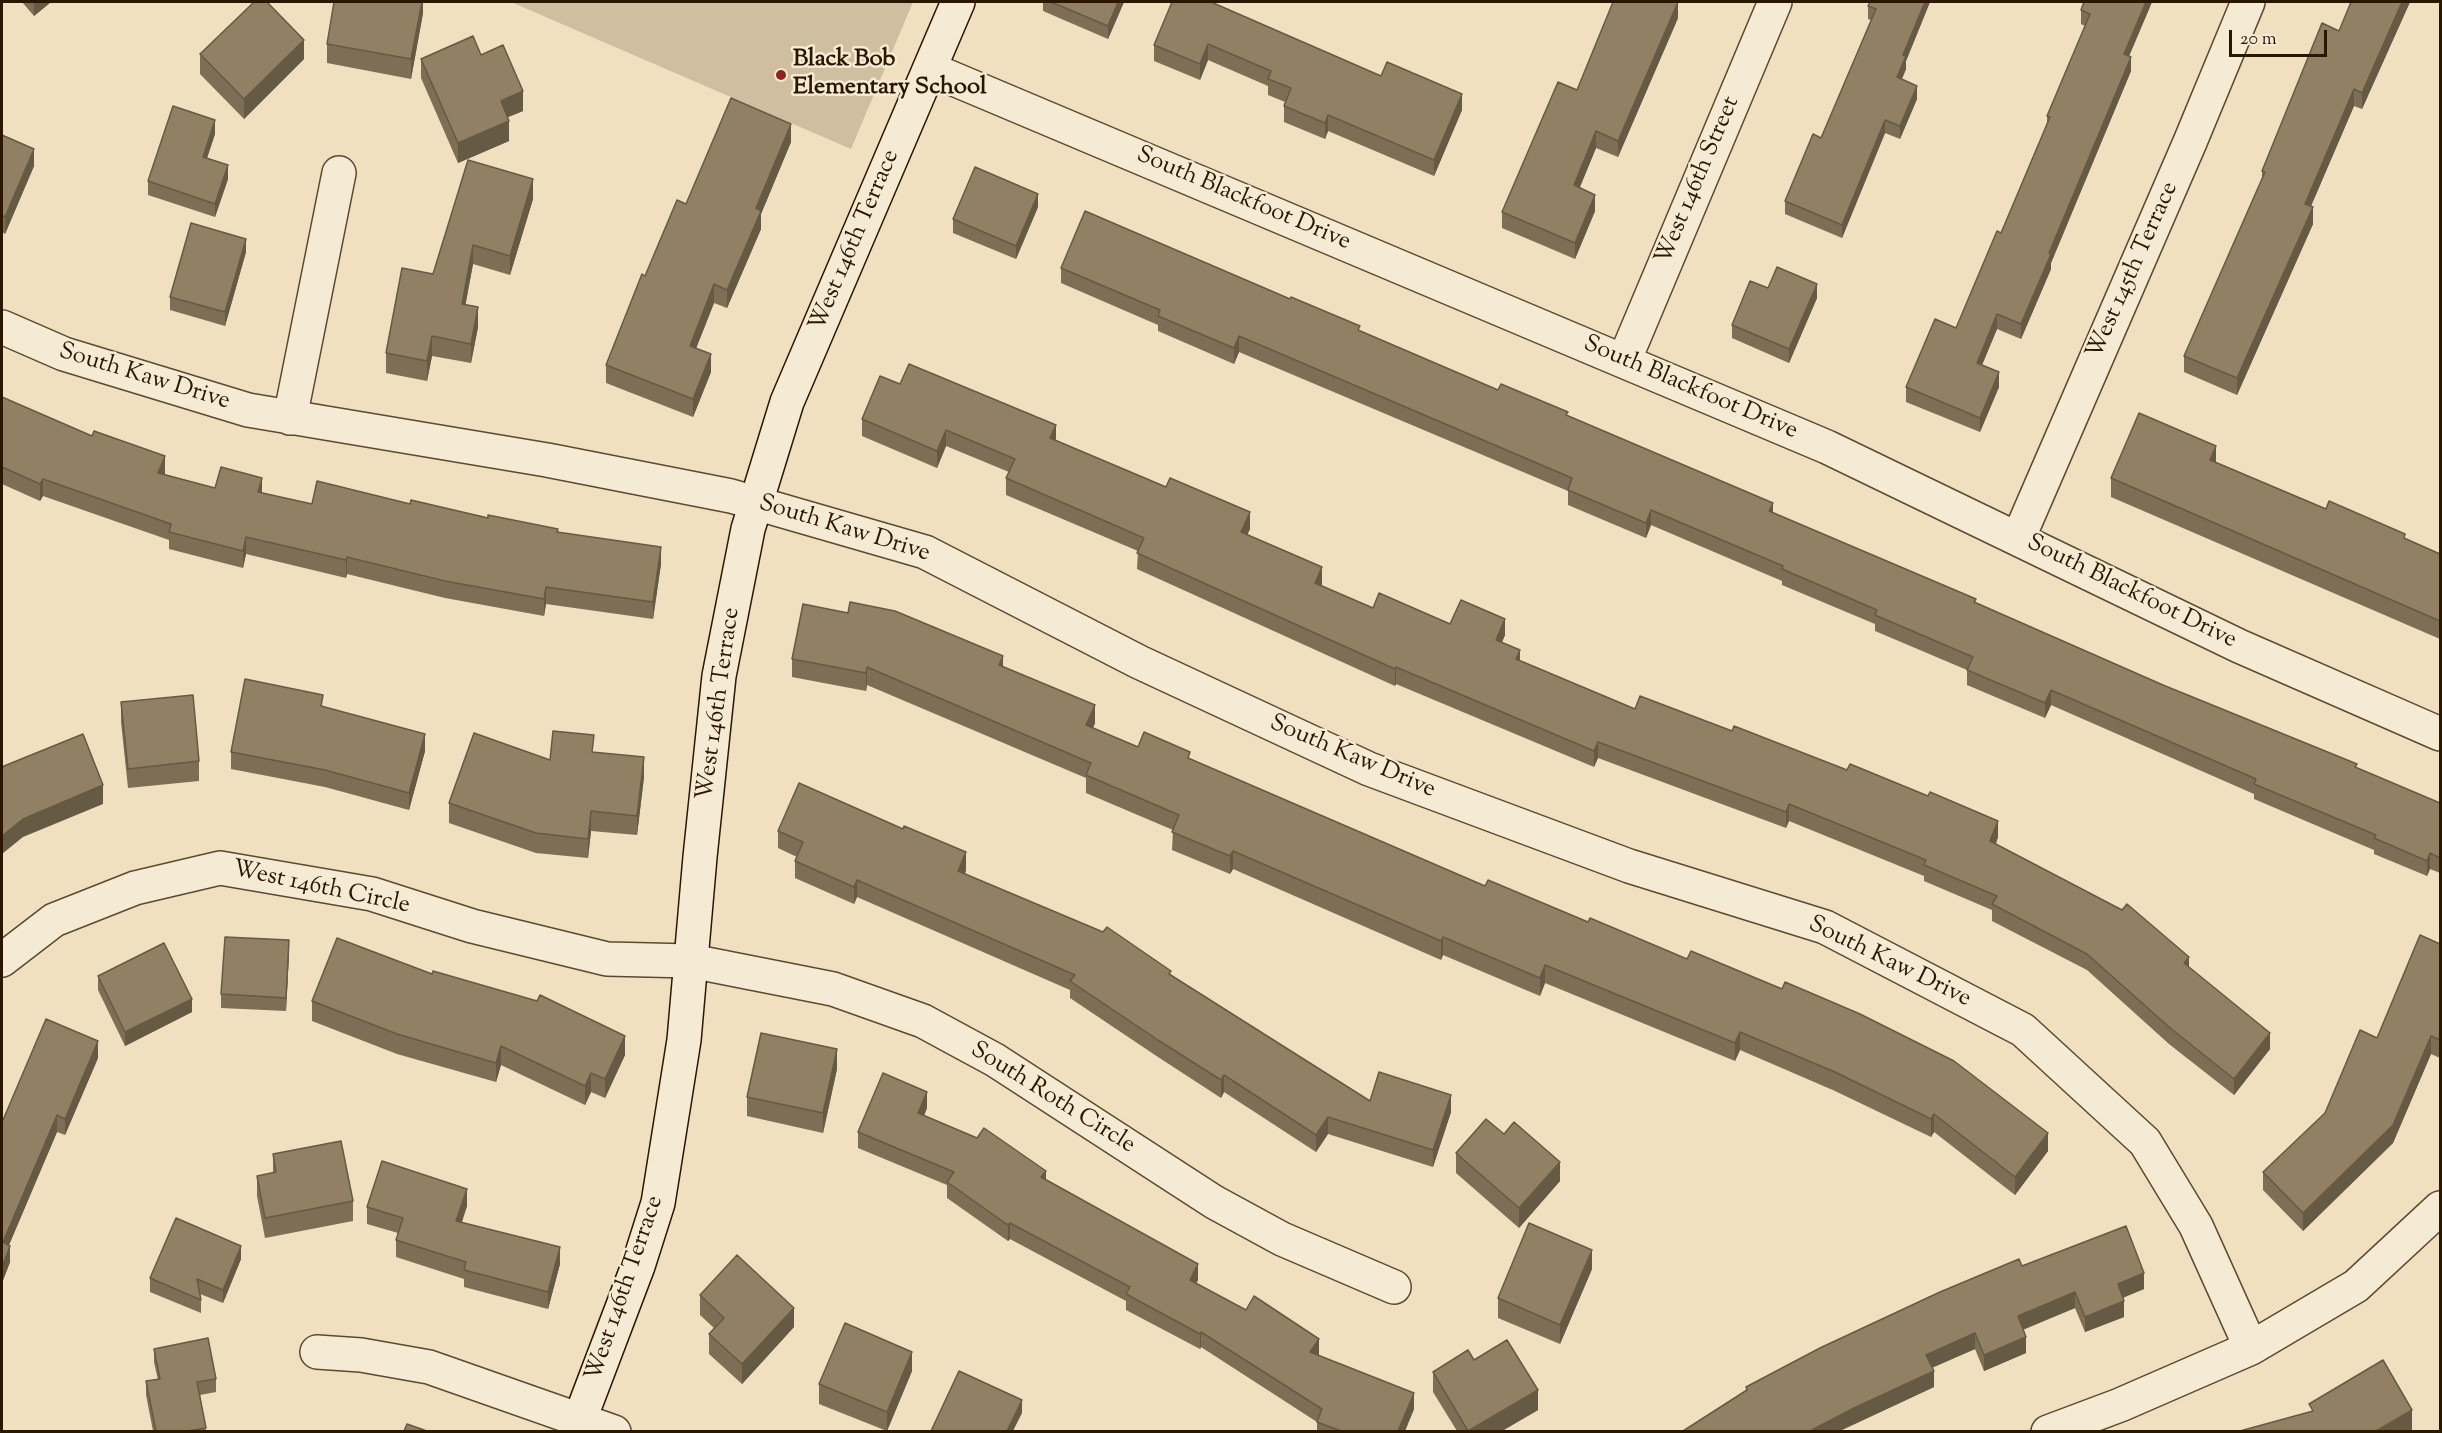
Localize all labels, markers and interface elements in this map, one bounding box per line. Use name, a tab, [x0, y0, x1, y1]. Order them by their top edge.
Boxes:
scale bar	[2232, 18, 2330, 56]
text: 20 m	[2240, 27, 2277, 53]
place label: Black Bob Elementary School	[793, 47, 987, 103]
marker: Black Bob Elementary School	[774, 68, 788, 82]
street label: West 146th Street	[1651, 93, 1747, 269]
street label: South Blackfoot Drive	[1132, 142, 1354, 258]
street label: West 146th Terrace	[805, 146, 907, 336]
street label: West 145th Terrace	[2082, 178, 2186, 364]
street label: South Blackfoot Drive	[1579, 331, 1801, 447]
street label: South Kaw Drive	[55, 338, 233, 418]
street label: South Kaw Drive	[755, 490, 933, 570]
street label: South Blackfoot Drive	[2021, 530, 2241, 656]
street label: West 146th Terrace	[692, 606, 748, 802]
street label: South Kaw Drive	[1265, 710, 1439, 806]
street label: West 146th Circle	[230, 856, 412, 922]
street label: South Kaw Drive	[1803, 911, 1975, 1015]
street label: South Roth Circle	[964, 1037, 1140, 1161]
street label: West 146th Terrace	[581, 1192, 671, 1386]

